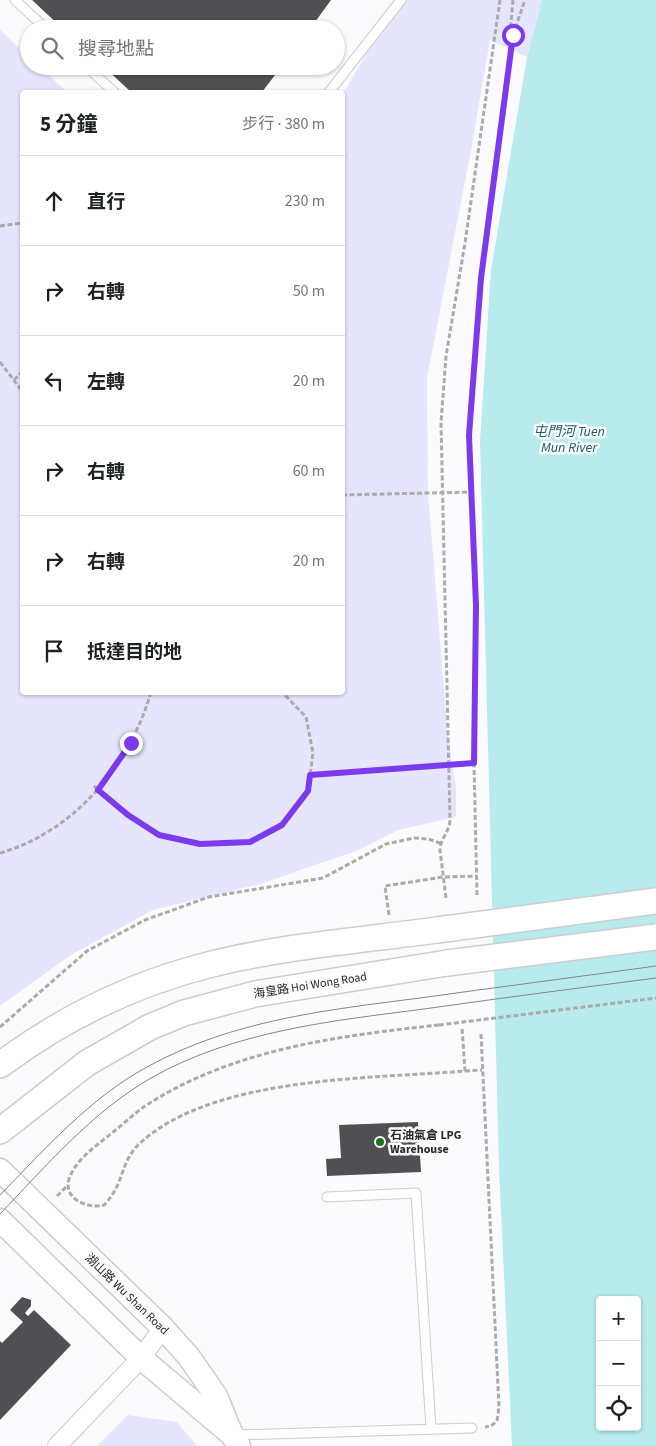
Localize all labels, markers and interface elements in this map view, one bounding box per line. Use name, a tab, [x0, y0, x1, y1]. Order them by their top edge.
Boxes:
search box	[20, 20, 345, 75]
route start	[502, 24, 525, 47]
icon: search	[38, 34, 66, 62]
text: 搜尋地點	[78, 36, 154, 63]
text: 5 分鐘	[40, 109, 97, 139]
text: 步行 · 380 m	[242, 113, 325, 135]
icon: ahead	[40, 187, 68, 215]
text: 直行	[87, 189, 125, 216]
text: 230 m	[285, 190, 325, 212]
icon: right	[40, 277, 68, 305]
text: 右轉	[87, 279, 125, 306]
text: 50 m	[293, 280, 325, 302]
icon: left	[40, 367, 68, 395]
text: 左轉	[87, 369, 125, 396]
text: 20 m	[293, 370, 325, 392]
water label: 屯門河 Tuen Mun River	[533, 422, 605, 458]
icon: right	[40, 457, 68, 485]
text: 右轉	[87, 459, 125, 486]
text: 60 m	[293, 460, 325, 482]
icon: right	[40, 547, 68, 575]
text: 右轉	[87, 549, 125, 576]
text: 20 m	[293, 550, 325, 572]
icon: arrive	[40, 637, 68, 665]
text: 抵達目的地	[87, 639, 182, 666]
route end	[120, 732, 143, 755]
street label: 海皇路 Hoi Wong Road	[252, 968, 368, 1003]
place label: 石油氣倉 LPG Warehouse	[390, 1127, 461, 1158]
marker: 石油氣倉 LPG Warehouse	[374, 1136, 386, 1148]
street label: 湖山路 Wu Shan Road	[81, 1250, 172, 1339]
map controls	[596, 1296, 641, 1431]
button: +	[596, 1296, 641, 1341]
button: −	[596, 1341, 641, 1386]
button: locate	[596, 1386, 641, 1431]

